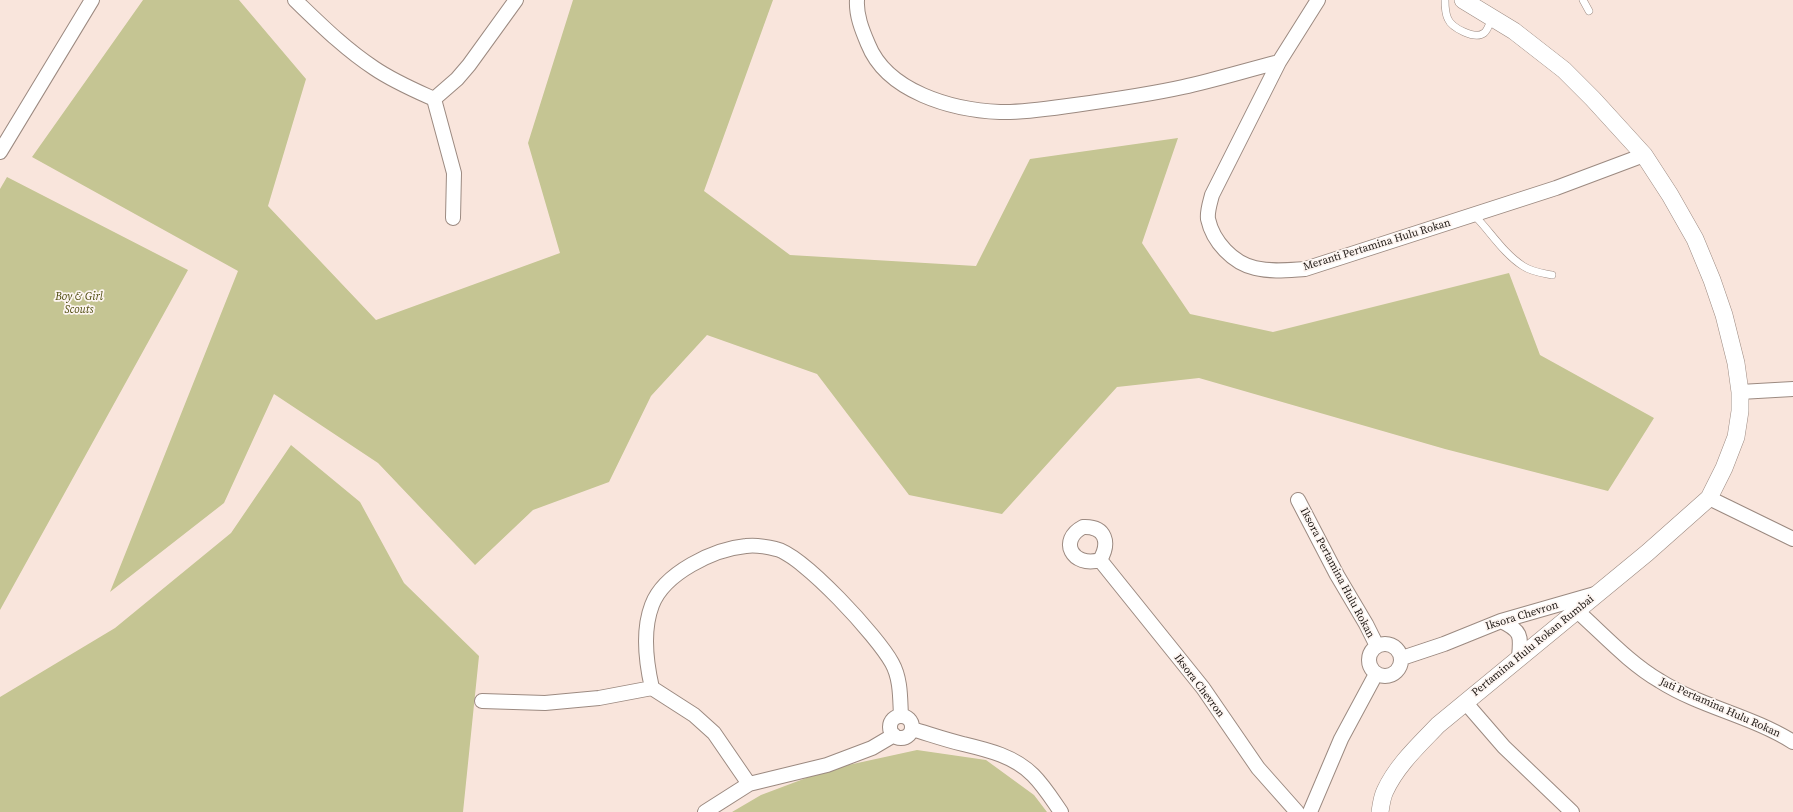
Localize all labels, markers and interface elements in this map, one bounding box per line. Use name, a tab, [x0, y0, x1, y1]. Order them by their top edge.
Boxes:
street label: Meranti Pertamina Hulu Rokan	[1302, 216, 1452, 274]
park label: Boy & Girl Scouts	[55, 290, 103, 316]
street label: Iksora Pertamina Hulu Rokan	[1297, 506, 1377, 640]
street label: Pertamina Hulu Rokan Rumbai	[1469, 593, 1597, 699]
street label: Iksora Chevron	[1484, 599, 1560, 633]
street label: Iksora Chevron	[1171, 652, 1227, 720]
street label: Jati Pertamina Hulu Rokan	[1658, 675, 1782, 741]

